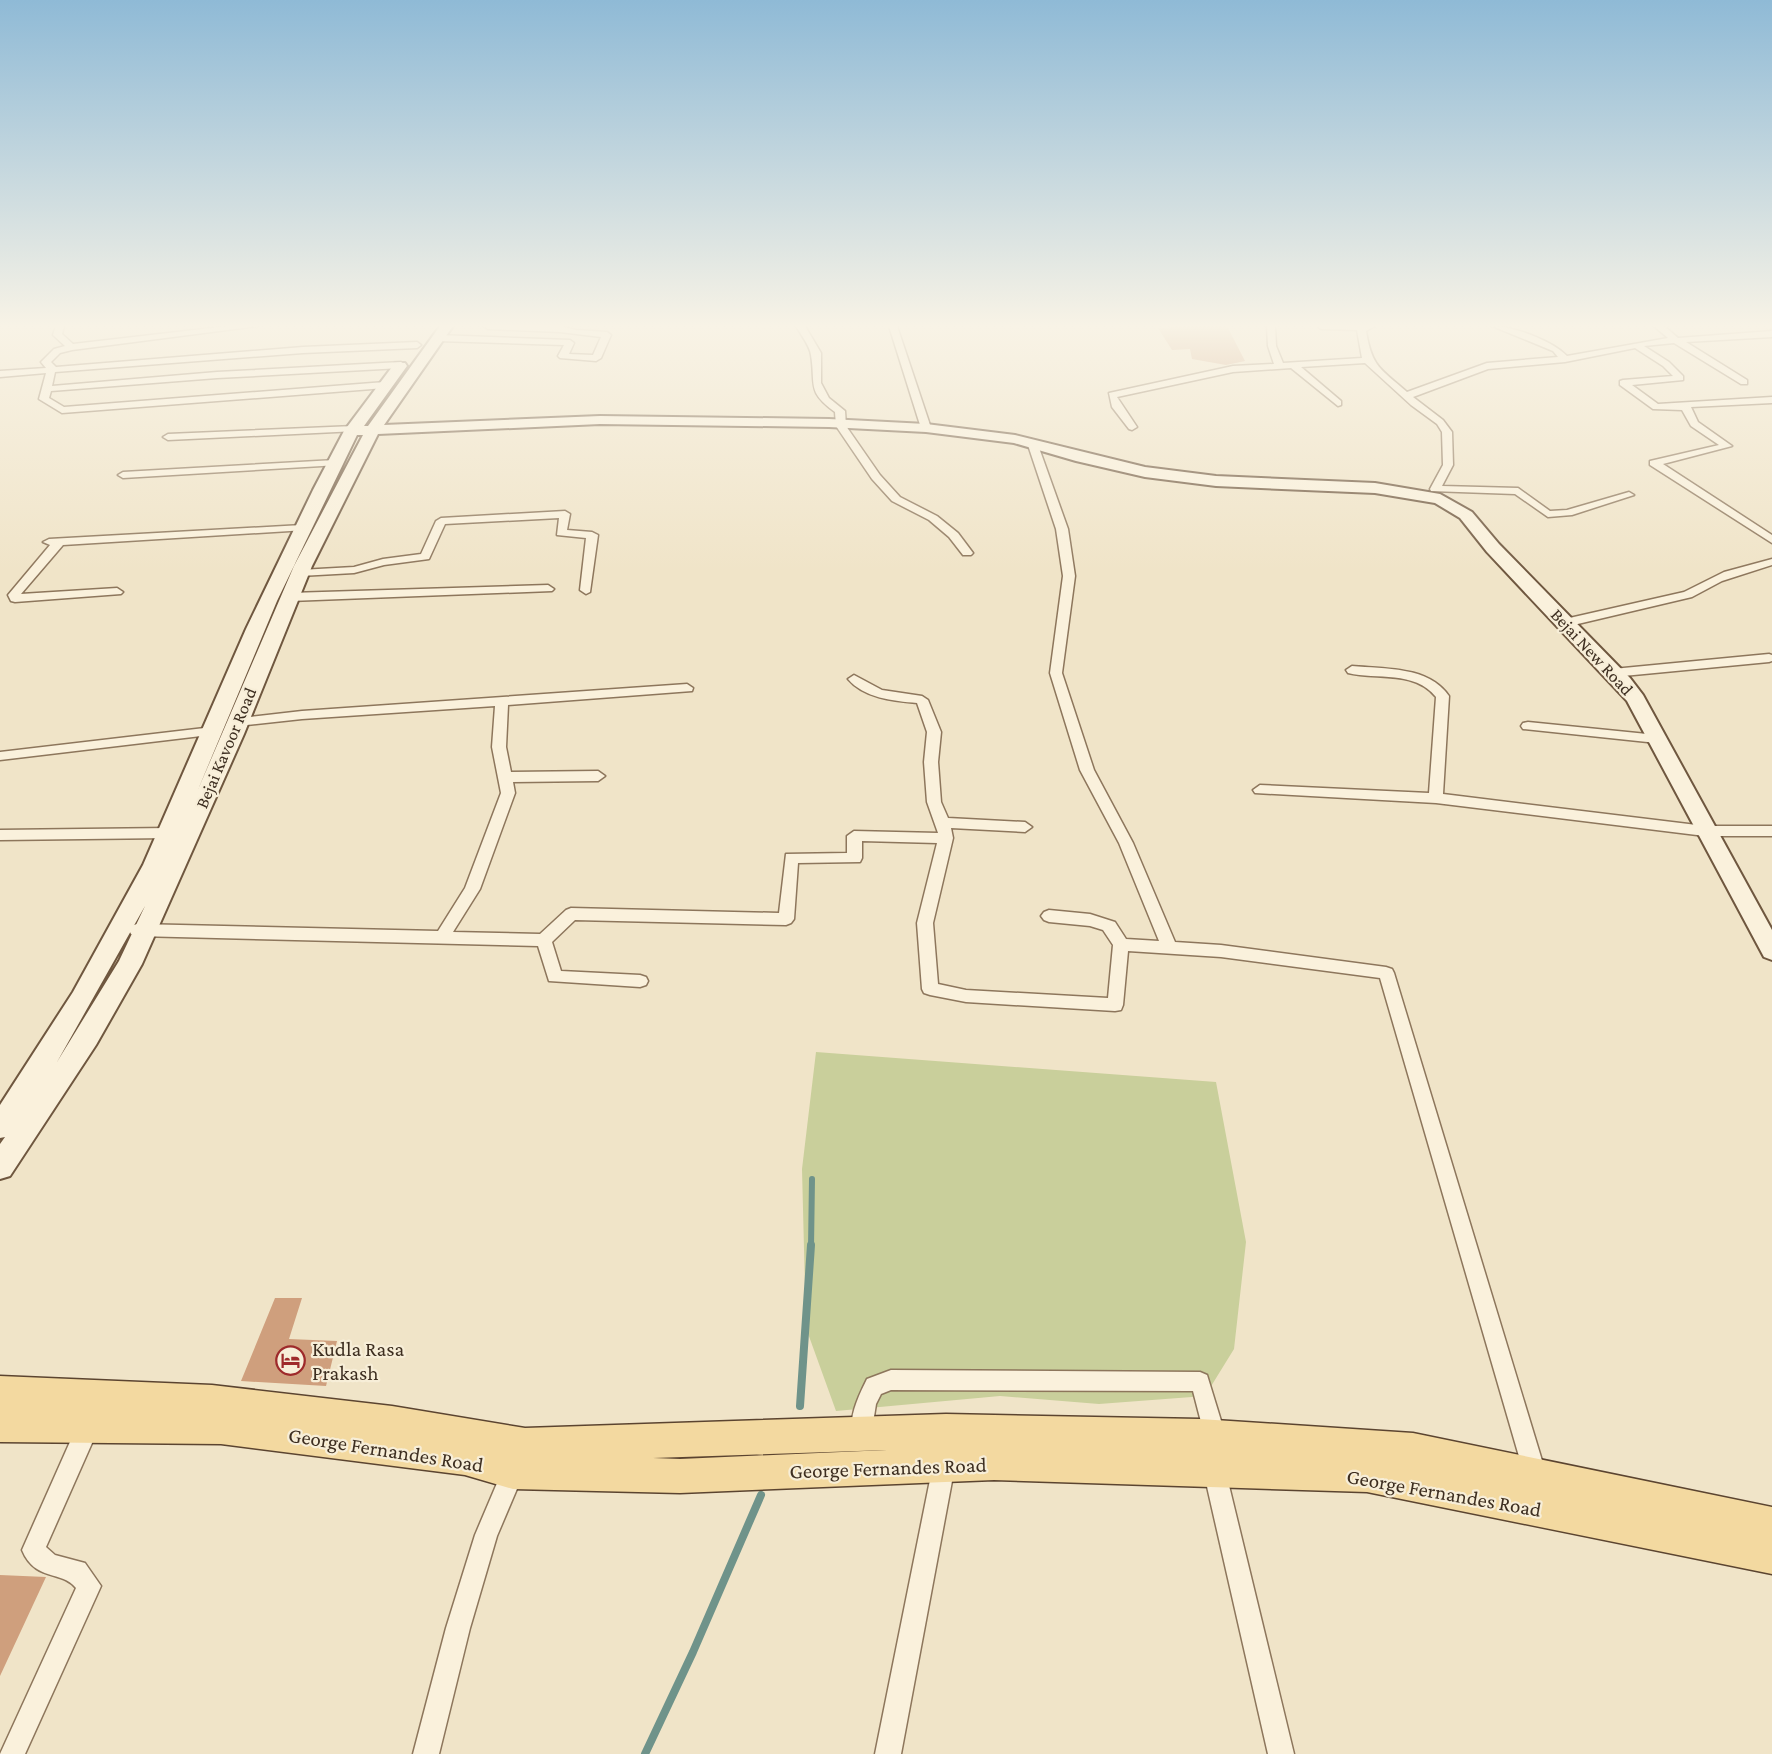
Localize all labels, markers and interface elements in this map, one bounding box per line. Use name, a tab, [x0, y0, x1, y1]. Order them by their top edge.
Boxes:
street label: Bejai New Road	[1546, 604, 1638, 701]
street label: Bejai Kavoor Road	[192, 684, 262, 812]
place label: Kudla Rasa Prakash	[312, 1337, 405, 1385]
hotel icon: Kudla Rasa Prakash	[275, 1345, 307, 1377]
street label: George Fernandes Road	[287, 1423, 485, 1477]
street label: George Fernandes Road	[789, 1453, 987, 1483]
street label: George Fernandes Road	[1345, 1464, 1543, 1522]

